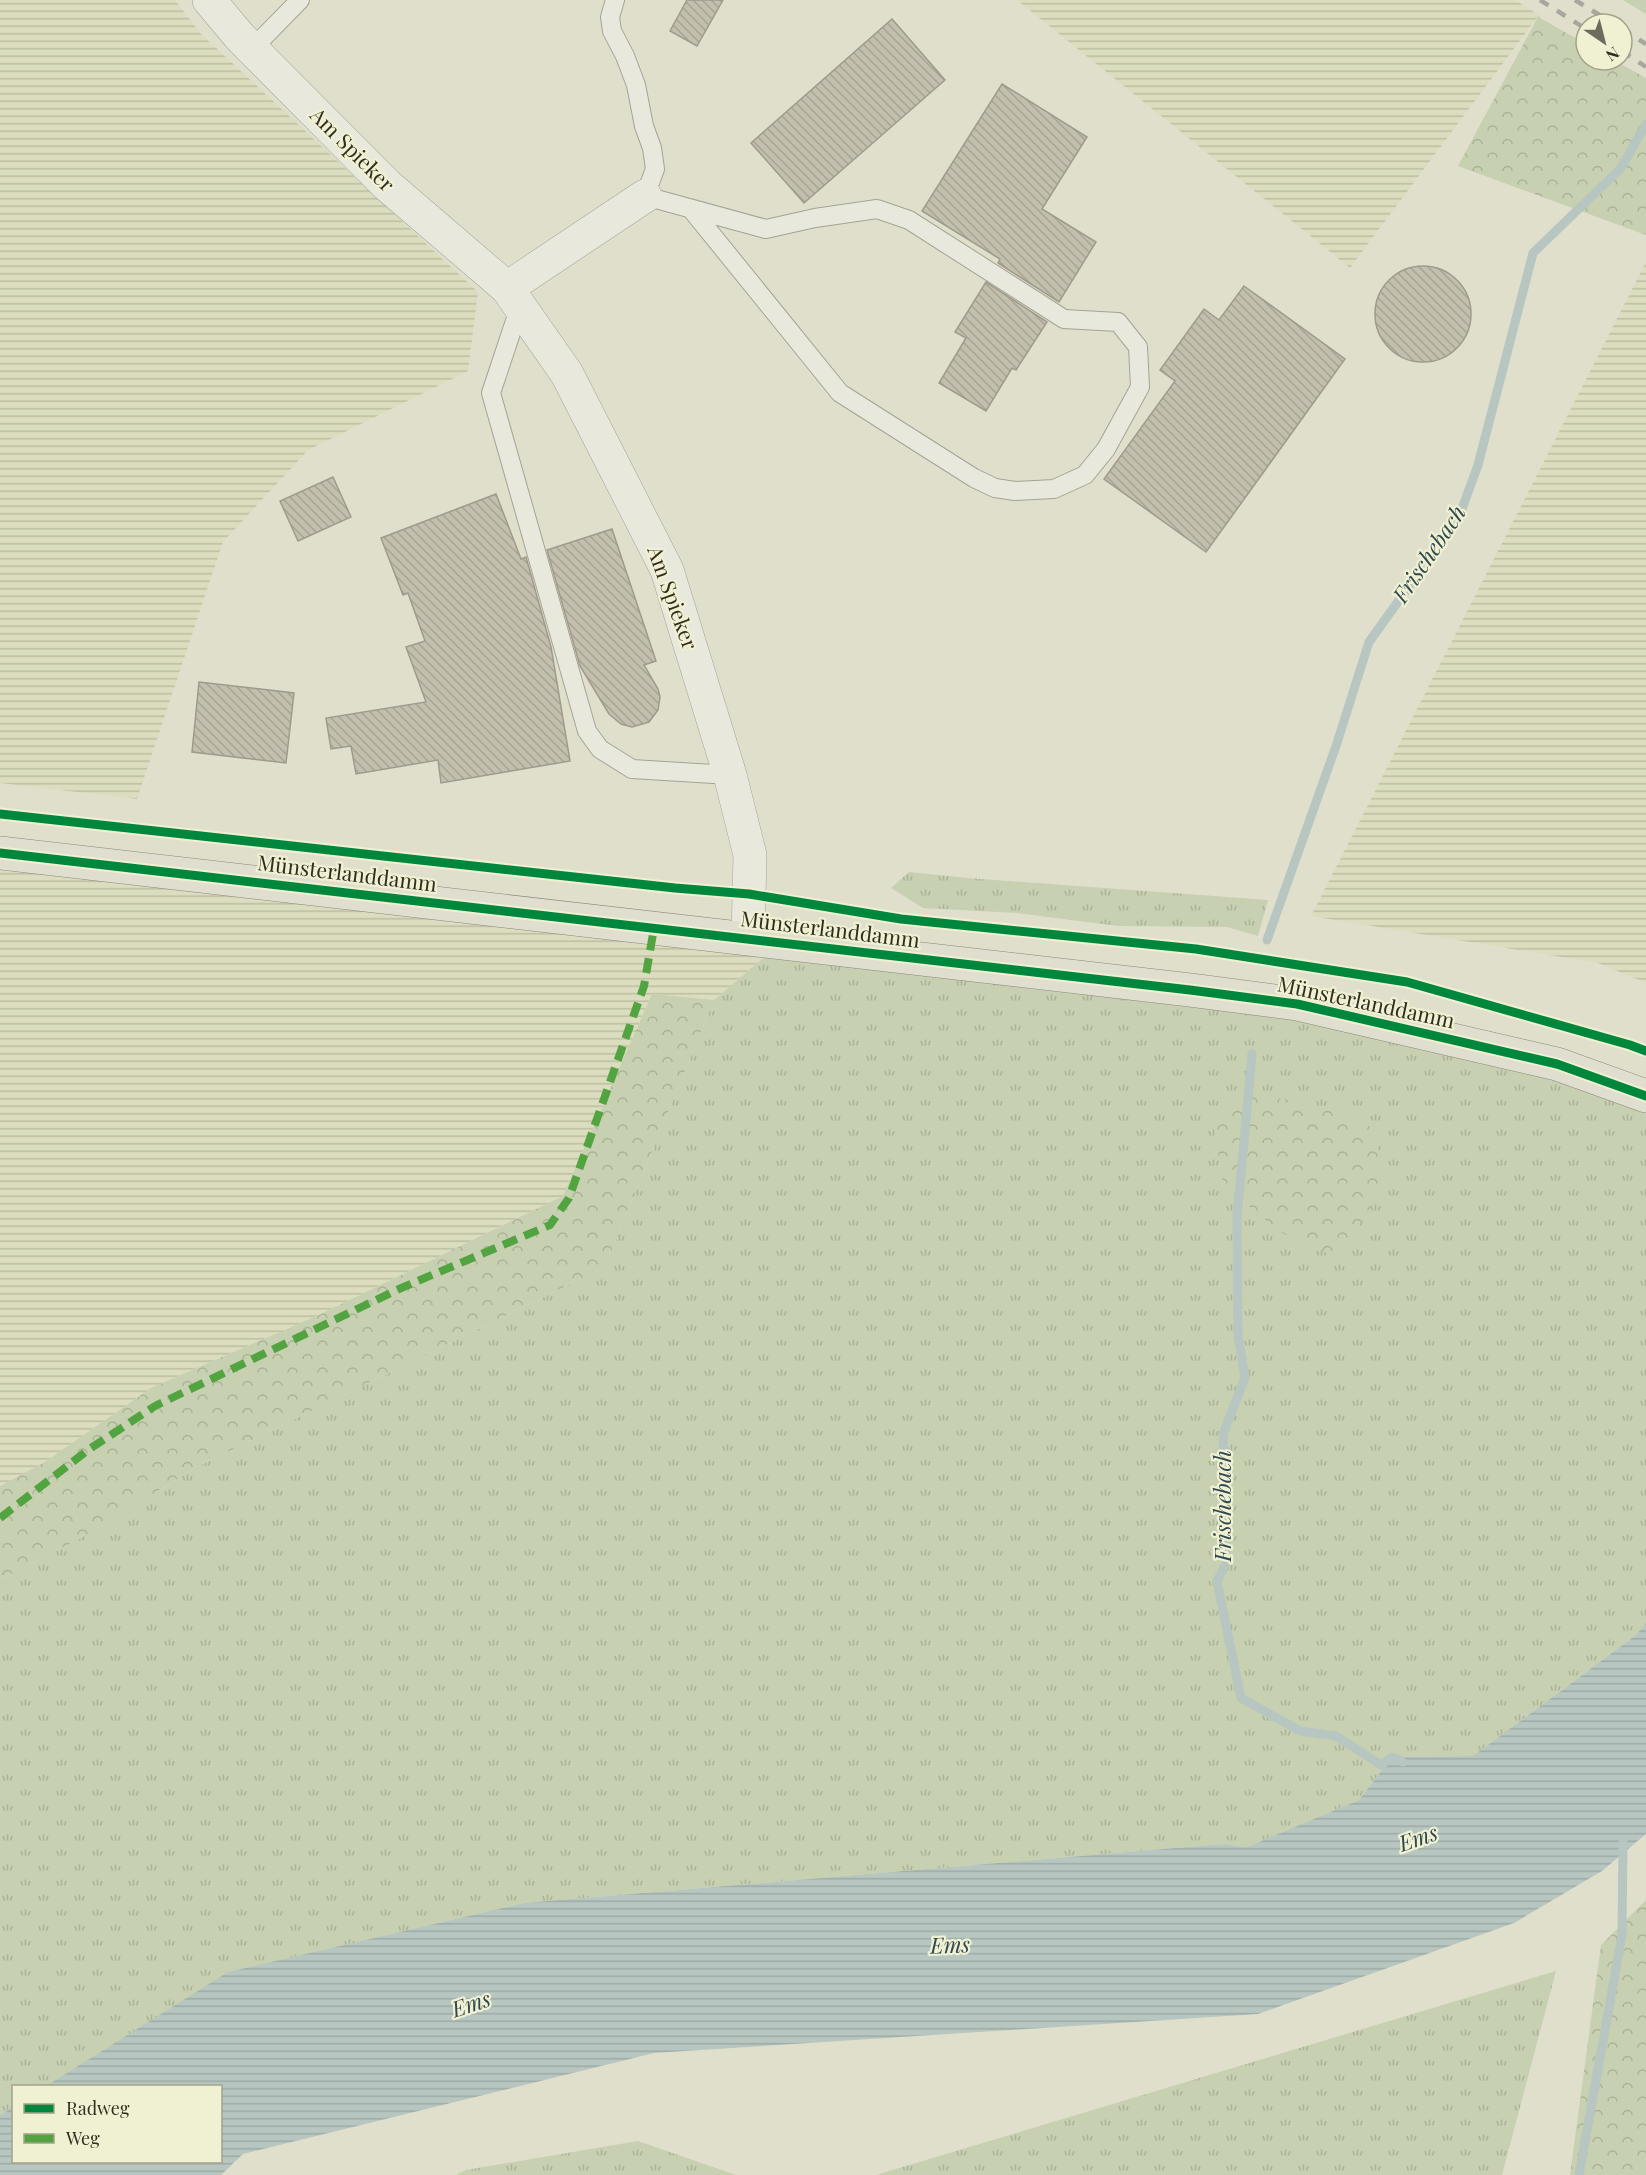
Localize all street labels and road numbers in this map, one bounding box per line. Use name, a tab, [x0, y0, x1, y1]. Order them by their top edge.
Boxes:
street label: Am Spieker	[304, 100, 402, 197]
street label: Am Spieker	[642, 541, 706, 654]
street label: Münsterlanddamm	[256, 847, 439, 897]
street label: Münsterlanddamm	[739, 903, 922, 953]
street label: Münsterlanddamm	[1275, 969, 1458, 1034]

